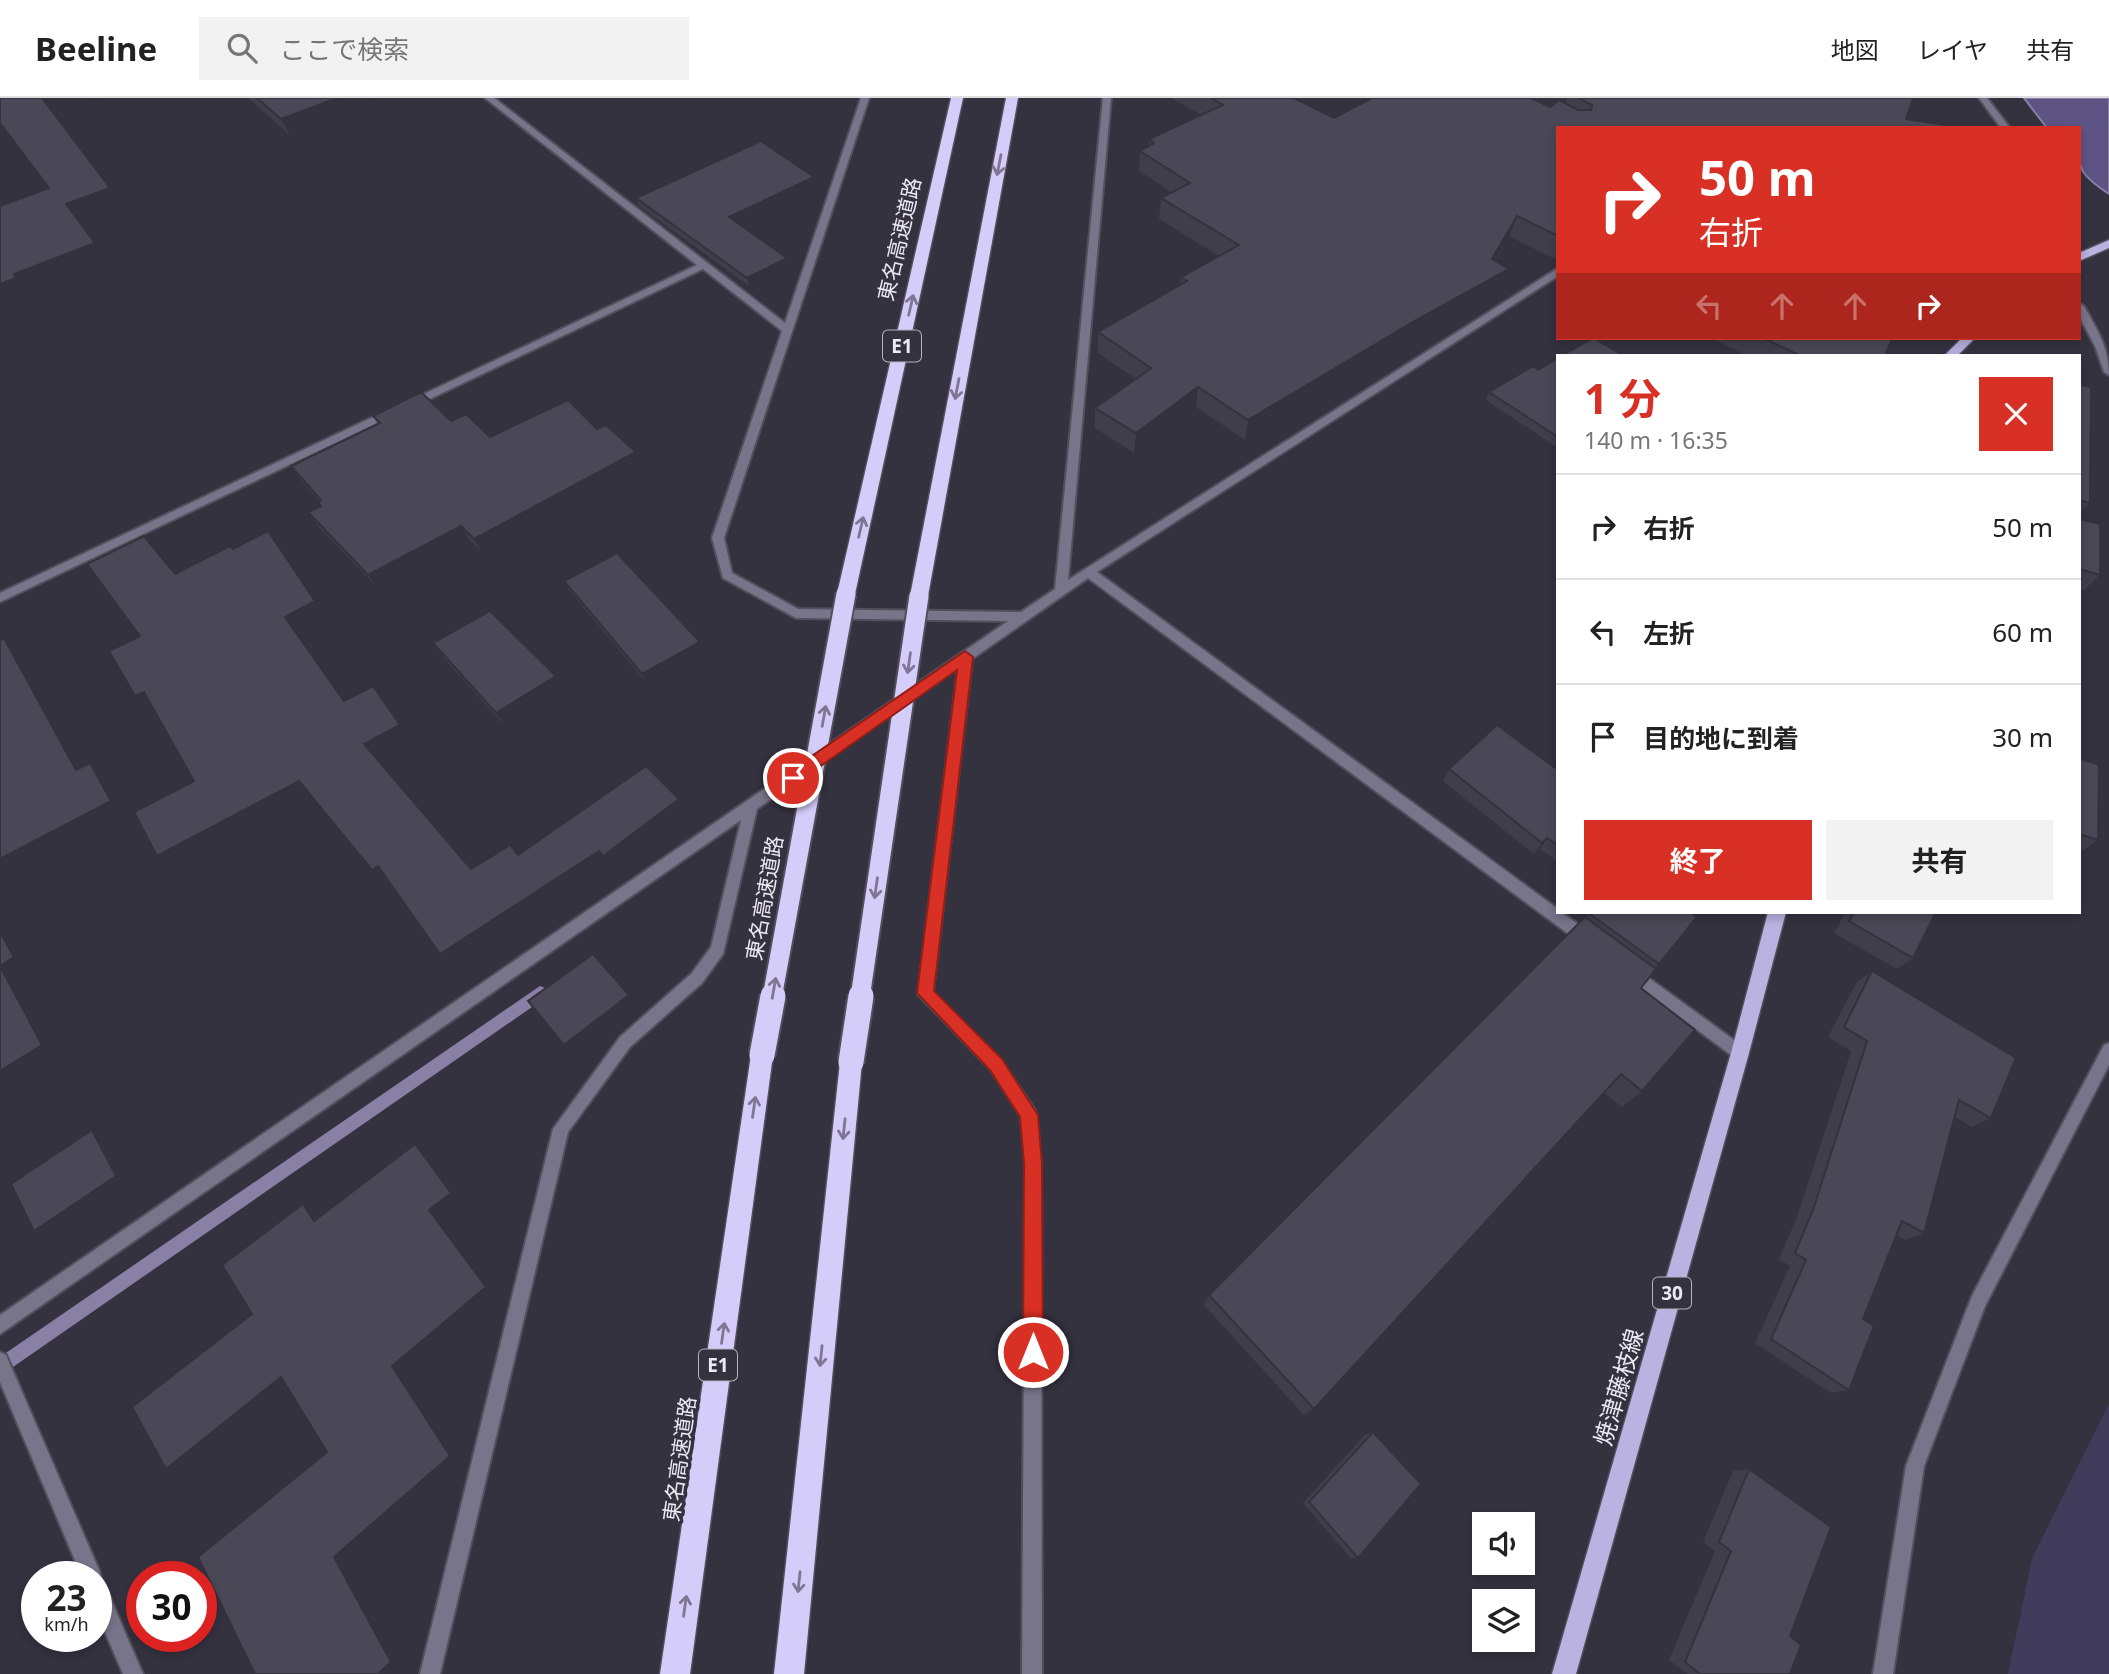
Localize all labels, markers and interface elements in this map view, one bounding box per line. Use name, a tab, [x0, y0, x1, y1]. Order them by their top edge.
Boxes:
search box	[199, 17, 689, 80]
text: Beeline	[35, 26, 157, 71]
icon: search	[223, 29, 261, 67]
text: ここで検索	[279, 31, 409, 67]
text: 地図	[1831, 33, 1879, 66]
text: レイヤ	[1917, 33, 1988, 66]
text: 共有	[2026, 33, 2074, 66]
text: 50 m	[1699, 144, 1816, 210]
one-way arrow	[992, 153, 1005, 176]
icon: right	[1584, 154, 1675, 245]
street label: 東名高速道路	[871, 174, 927, 304]
text: 右折	[1699, 210, 1763, 253]
icon: left	[1690, 287, 1728, 325]
icon: ahead	[1763, 287, 1801, 325]
icon: ahead	[1836, 287, 1874, 325]
icon: right	[1909, 287, 1947, 325]
one-way arrow	[904, 294, 918, 317]
road number: E1	[883, 330, 921, 362]
text: 1 分	[1584, 369, 1661, 426]
one-way arrow	[950, 377, 964, 400]
button: close	[1979, 377, 2053, 451]
text: 140 m · 16:35	[1584, 424, 1728, 456]
icon: right	[1584, 508, 1622, 546]
text: 50 m	[1992, 509, 2053, 545]
text: 右折	[1643, 510, 1695, 546]
one-way arrow	[855, 516, 868, 539]
icon: left	[1584, 613, 1622, 651]
text: 60 m	[1992, 614, 2053, 650]
text: 左折	[1643, 615, 1695, 651]
one-way arrow	[902, 651, 915, 674]
one-way arrow	[818, 705, 831, 728]
icon: arrive	[1584, 718, 1622, 756]
text: 30 m	[1992, 719, 2053, 755]
text: 目的地に到着	[1643, 720, 1799, 756]
pin	[763, 748, 823, 808]
icon: arrive	[774, 759, 812, 797]
button: 終了	[1584, 820, 1812, 900]
button: 共有	[1826, 820, 2053, 900]
street label: 東名高速道路	[739, 834, 789, 962]
one-way arrow	[869, 876, 882, 899]
one-way arrow	[768, 977, 781, 1000]
one-way arrow	[748, 1096, 761, 1119]
one-way arrow	[837, 1118, 850, 1140]
road number: 30	[1653, 1278, 1691, 1308]
position arrow	[996, 1315, 1070, 1389]
one-way arrow	[717, 1322, 730, 1344]
street label: 焼津藤枝線	[1586, 1325, 1650, 1449]
one-way arrow	[814, 1344, 827, 1367]
road number: E1	[699, 1350, 737, 1380]
street label: 東名高速道路	[656, 1395, 702, 1523]
map controls	[1472, 1512, 1535, 1652]
button: sound	[1472, 1512, 1535, 1575]
speed limit sign: 30	[126, 1561, 217, 1652]
one-way arrow	[792, 1570, 805, 1593]
text: 23	[46, 1574, 87, 1621]
button: layers	[1472, 1589, 1535, 1652]
one-way arrow	[678, 1596, 691, 1618]
text: km/h	[44, 1612, 89, 1636]

